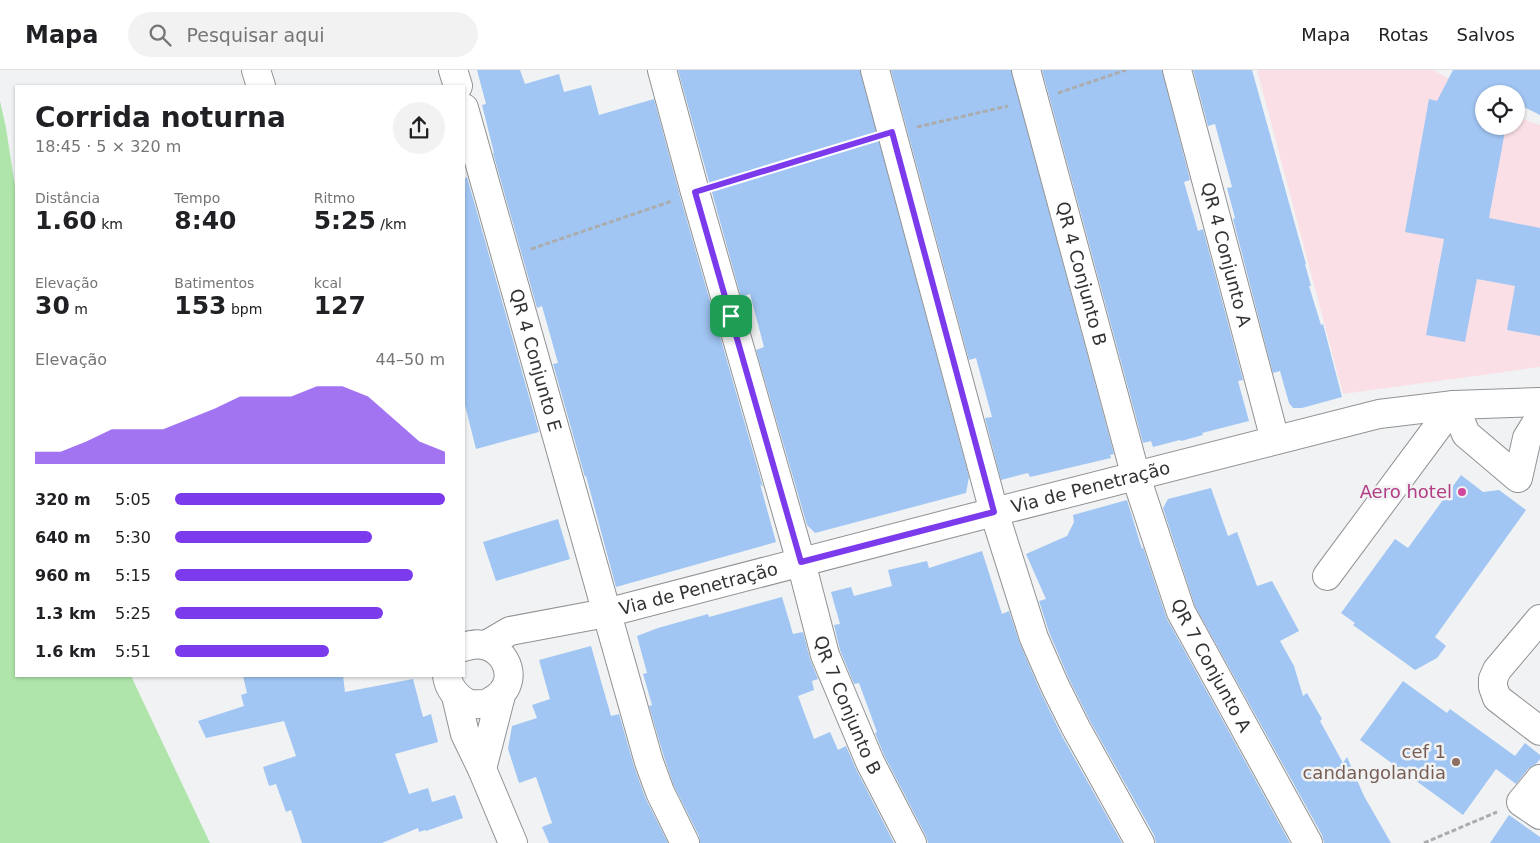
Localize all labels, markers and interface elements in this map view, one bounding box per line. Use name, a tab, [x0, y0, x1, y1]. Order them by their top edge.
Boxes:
search box	[128, 12, 478, 57]
text: Mapa	[25, 21, 98, 49]
icon: search	[146, 21, 174, 49]
text: Pesquisar aqui	[186, 24, 325, 46]
text: Mapa	[1301, 24, 1350, 45]
text: Rotas	[1378, 24, 1429, 45]
text: Salvos	[1457, 24, 1515, 45]
map controls	[1475, 85, 1525, 135]
button: locate	[1475, 85, 1525, 135]
text: Corrida noturna	[35, 101, 286, 134]
button: share	[393, 102, 445, 154]
text: 18:45 · 5 × 320 m	[35, 137, 181, 156]
street label: QR 4 Conjunto A	[1197, 180, 1256, 330]
text: Distância	[35, 190, 100, 206]
text: Tempo	[174, 190, 220, 206]
text: Ritmo	[314, 190, 355, 206]
street label: QR 4 Conjunto B	[1052, 199, 1111, 348]
text: 1.60	[35, 206, 97, 235]
text: 8:40	[174, 206, 237, 235]
text: 5:25	[314, 206, 376, 235]
text: km	[97, 216, 123, 232]
text: /km	[376, 216, 407, 232]
text: Elevação	[35, 275, 98, 291]
text: Batimentos	[174, 275, 254, 291]
text: kcal	[314, 275, 342, 291]
street label: QR 4 Conjunto E	[506, 286, 566, 434]
text: 30	[35, 291, 70, 320]
text: 153	[174, 291, 227, 320]
text: 127	[314, 291, 366, 320]
pin	[710, 295, 752, 337]
text: m	[70, 301, 88, 317]
text: bpm	[227, 301, 262, 317]
icon: arrive	[717, 302, 745, 330]
text: Elevação	[35, 350, 107, 369]
text: 44–50 m	[376, 350, 445, 369]
street label: Via de Penetração	[1009, 457, 1172, 517]
place label: Aero hotel	[1360, 481, 1452, 502]
marker: Aero hotel	[1456, 486, 1468, 498]
text: 320 m	[35, 490, 91, 509]
text: 5:05	[115, 490, 151, 509]
text: 640 m	[35, 528, 91, 547]
text: 5:30	[115, 528, 151, 547]
street label: Via de Penetração	[617, 558, 780, 619]
text: 960 m	[35, 566, 91, 585]
text: 5:15	[115, 566, 151, 585]
street label: QR 7 Conjunto A	[1167, 596, 1256, 736]
text: 1.3 km	[35, 604, 96, 623]
text: 5:25	[115, 604, 151, 623]
street label: QR 7 Conjunto B	[810, 633, 886, 778]
text: 1.6 km	[35, 642, 96, 661]
text: 5:51	[115, 642, 151, 661]
place label: cef 1 candangolandia	[1302, 741, 1446, 783]
marker: cef 1 candangolandia	[1450, 756, 1462, 768]

